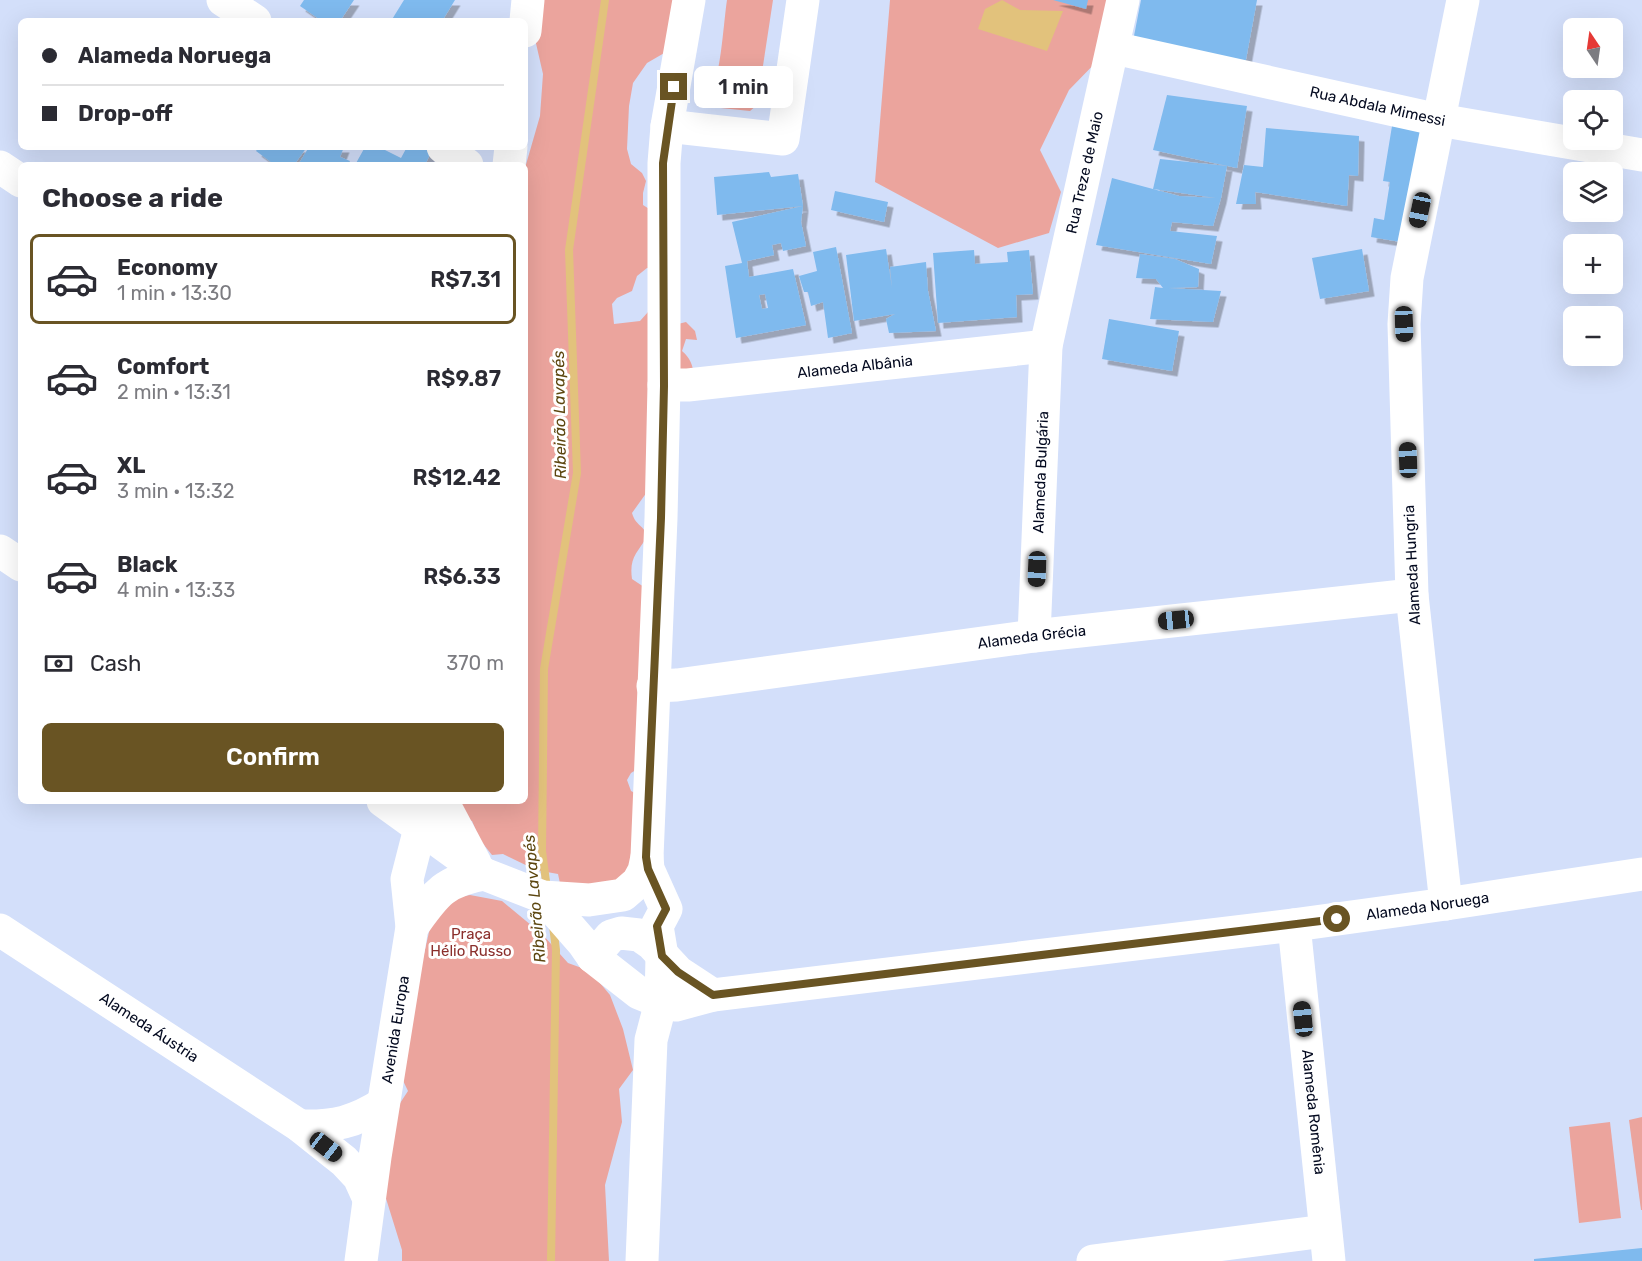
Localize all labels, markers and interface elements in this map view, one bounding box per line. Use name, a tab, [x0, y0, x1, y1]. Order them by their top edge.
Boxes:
north arrow	[1563, 18, 1623, 78]
map controls	[1563, 18, 1623, 366]
text: Alameda Noruega	[78, 42, 271, 69]
callout: 1 min	[695, 66, 794, 108]
route end	[660, 73, 687, 100]
text: 1 min	[718, 75, 769, 99]
street label: Rua Abdala Mimessi	[1308, 83, 1447, 130]
button: locate	[1563, 90, 1623, 150]
text: Drop-off	[78, 100, 173, 127]
street label: Rua Treze de Maio	[1062, 110, 1107, 235]
button: layers	[1563, 162, 1623, 222]
text: Choose a ride	[42, 182, 223, 214]
car	[1407, 191, 1433, 229]
button: +	[1563, 234, 1623, 294]
icon: car	[45, 252, 99, 306]
text: Economy	[117, 254, 218, 281]
text: R$7.31	[430, 266, 501, 293]
text: 1 min · 13:30	[117, 281, 232, 305]
car	[1394, 306, 1414, 342]
button: −	[1563, 306, 1623, 366]
icon: car	[45, 351, 99, 405]
water label: Ribeirão Lavapés	[549, 351, 570, 479]
street label: Alameda Albânia	[796, 352, 914, 382]
text: Comfort	[117, 353, 209, 380]
text: R$9.87	[426, 365, 501, 392]
text: 2 min · 13:31	[117, 380, 231, 404]
street label: Alameda Bulgária	[1029, 411, 1052, 534]
car	[1398, 442, 1418, 478]
icon: car	[45, 450, 99, 504]
text: XL	[117, 452, 145, 479]
text: R$12.42	[413, 464, 501, 491]
text: 3 min · 13:32	[117, 479, 235, 503]
street label: Alameda Hungria	[1400, 505, 1424, 625]
icon: car	[45, 549, 99, 603]
text: Black	[117, 551, 178, 578]
car	[1027, 551, 1047, 587]
text: R$6.33	[423, 563, 501, 590]
text: 4 min · 13:33	[117, 578, 235, 602]
car	[1157, 609, 1195, 631]
street label: Alameda Grécia	[976, 621, 1087, 653]
icon: cash	[42, 647, 75, 680]
text: Cash	[90, 650, 141, 677]
text: 370 m	[446, 651, 504, 675]
button: Confirm	[42, 723, 504, 792]
water label: Ribeirão Lavapés	[519, 834, 550, 964]
street label: Alameda Noruega	[1365, 889, 1490, 924]
route start	[1323, 905, 1350, 932]
park label: Praça Hélio Russo	[430, 925, 512, 960]
street label: Avenida Europa	[378, 974, 413, 1085]
street label: Alameda Áustria	[96, 989, 202, 1066]
car	[1292, 1000, 1314, 1038]
street label: Alameda Romênia	[1298, 1049, 1329, 1175]
car	[306, 1129, 346, 1165]

